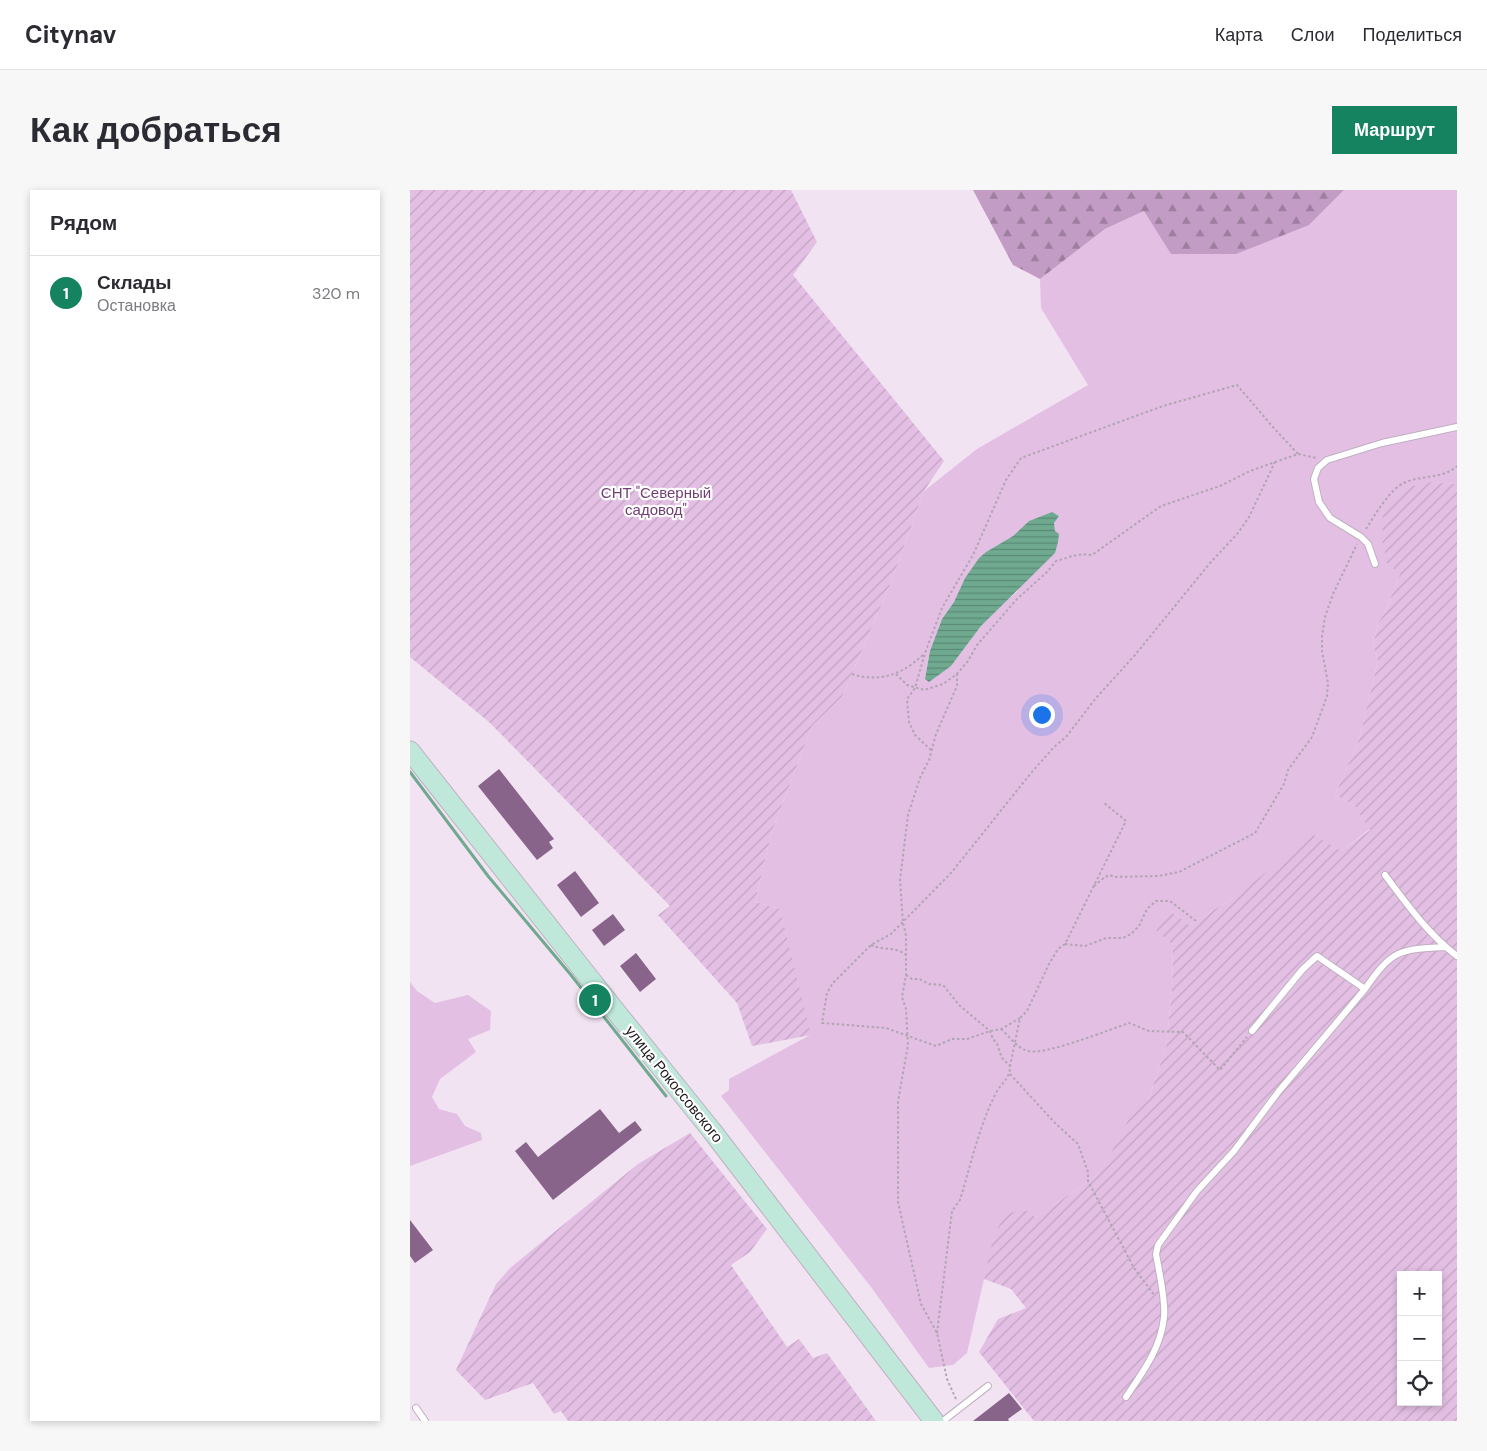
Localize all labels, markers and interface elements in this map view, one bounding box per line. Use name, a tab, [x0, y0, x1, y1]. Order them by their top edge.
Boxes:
text: Citynav	[25, 19, 116, 50]
text: Карта	[1215, 23, 1263, 47]
text: Слои	[1291, 23, 1335, 47]
text: Поделиться	[1363, 23, 1462, 47]
button: Маршрут	[1332, 106, 1457, 154]
text: Как добраться	[30, 107, 282, 153]
text: Рядом	[50, 209, 117, 237]
text: Склады	[97, 270, 171, 295]
text: 1	[63, 283, 69, 304]
text: 320 m	[312, 283, 360, 304]
text: Остановка	[97, 295, 176, 316]
park label: СНТ "Северный садовод"	[601, 483, 711, 520]
your location	[1029, 702, 1055, 728]
pin: 1	[579, 981, 611, 1019]
street label: улица Рокоссовского	[620, 1021, 728, 1147]
map controls	[1397, 1271, 1442, 1406]
button: +	[1397, 1271, 1442, 1316]
button: −	[1397, 1316, 1442, 1361]
button: locate	[1397, 1361, 1442, 1406]

